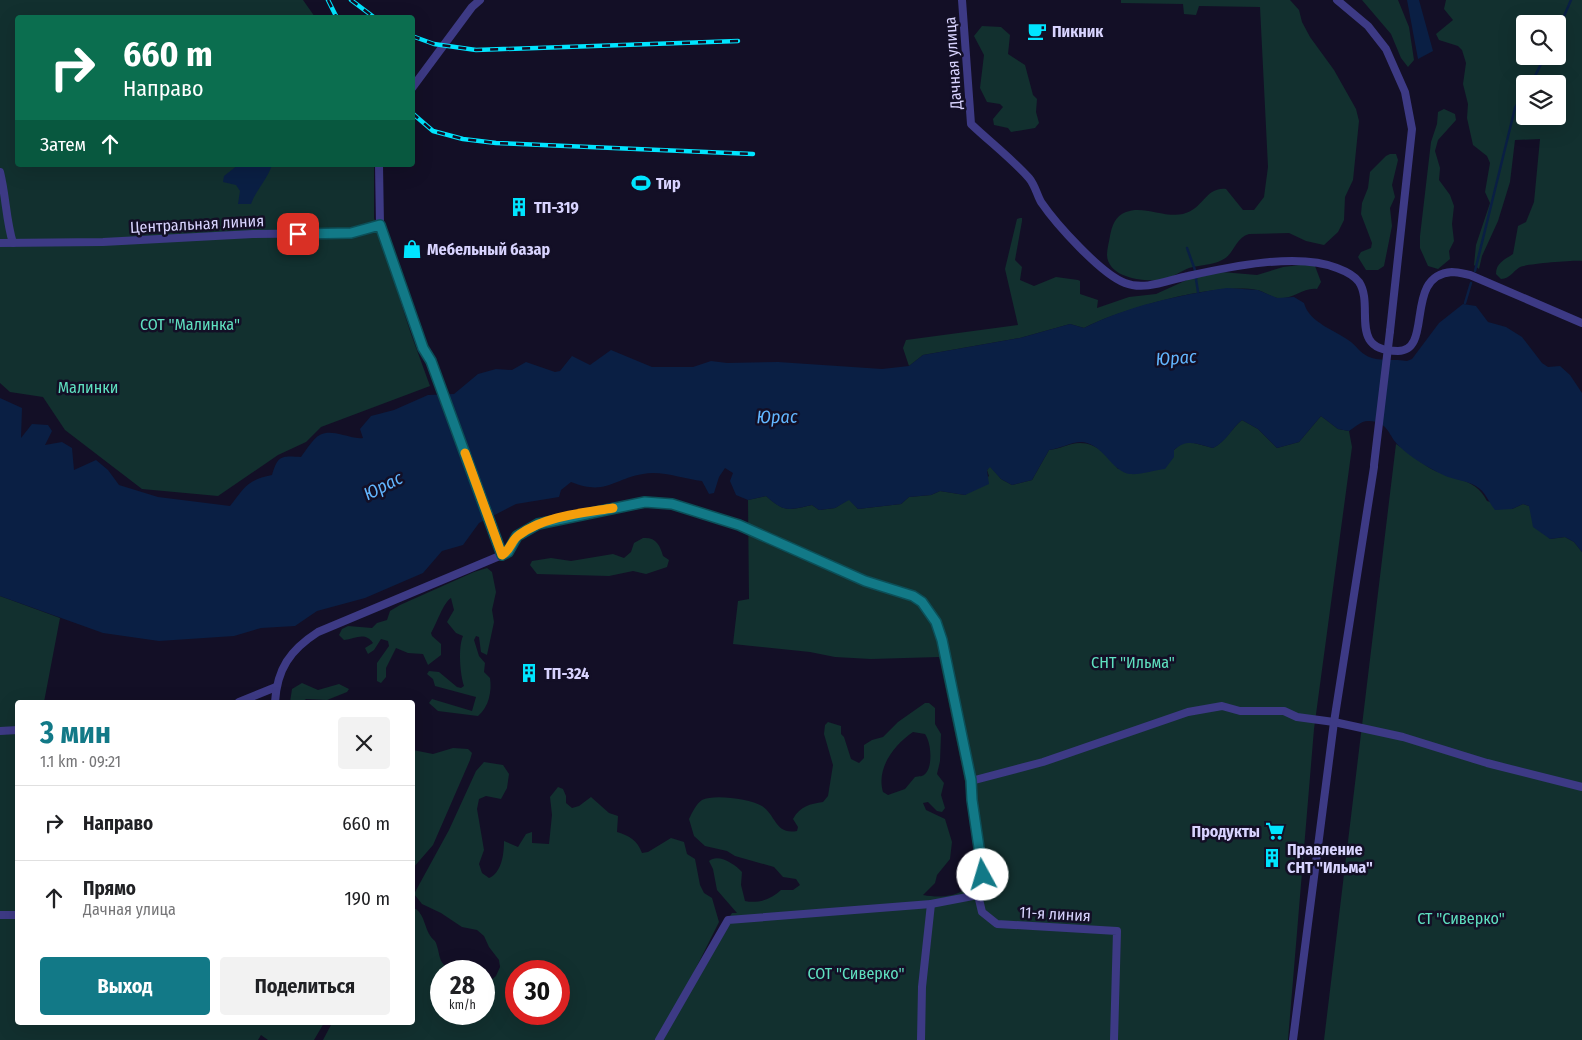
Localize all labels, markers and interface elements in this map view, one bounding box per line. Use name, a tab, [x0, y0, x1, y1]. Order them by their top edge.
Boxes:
map controls	[1516, 15, 1566, 125]
button: search	[1516, 15, 1566, 65]
street label: Дачная улица	[940, 16, 966, 111]
cafe icon: Пикник	[1026, 20, 1048, 42]
place label: Пикник	[1052, 22, 1104, 41]
text: 660 m	[123, 33, 213, 75]
icon: right	[40, 35, 105, 100]
text: Направо	[123, 75, 204, 102]
button: layers	[1516, 75, 1566, 125]
icon: ahead	[96, 130, 124, 158]
text: Затем	[40, 133, 86, 156]
sports icon: Тир	[630, 172, 652, 194]
place label: Тир	[656, 174, 681, 193]
building icon: ТП-319	[508, 196, 530, 218]
place label: ТП-319	[534, 198, 579, 217]
street label: Центральная линия	[129, 211, 265, 237]
pin	[277, 213, 319, 255]
icon: arrive	[284, 220, 312, 248]
shop icon: Мебельный базар	[401, 238, 423, 260]
place label: Мебельный базар	[427, 240, 551, 259]
park label: СОТ "Малинка"	[140, 315, 240, 334]
water label: Юрас	[1155, 346, 1198, 370]
park label: Малинки	[58, 378, 118, 397]
water label: Юрас	[756, 406, 798, 428]
water label: Юрас	[360, 467, 407, 505]
park label: СНТ "Ильма"	[1091, 653, 1175, 672]
building icon: ТП-324	[518, 662, 540, 684]
place label: ТП-324	[544, 664, 589, 683]
text: 3 мин	[40, 715, 111, 751]
button: close	[338, 717, 390, 769]
text: 1.1 km · 09:21	[40, 752, 121, 771]
icon: right	[40, 809, 68, 837]
text: Направо	[83, 812, 153, 835]
text: 660 m	[342, 812, 390, 835]
supermarket icon: Продукты	[1264, 820, 1286, 842]
place label: Продукты	[1192, 822, 1260, 841]
place label: Правление СНТ "Ильма"	[1287, 840, 1373, 877]
building icon: Правление СНТ "Ильма"	[1261, 847, 1283, 869]
position arrow	[956, 848, 1008, 900]
text: Прямо	[83, 877, 136, 900]
icon: ahead	[40, 884, 68, 912]
text: 190 m	[344, 887, 390, 910]
text: Дачная улица	[83, 900, 176, 919]
street label: 11-я линия	[1019, 903, 1091, 925]
park label: СТ "Сиверко"	[1417, 909, 1505, 928]
button: Выход	[40, 957, 210, 1015]
button: Поделиться	[220, 957, 390, 1015]
speed limit sign: 30	[505, 960, 570, 1025]
park label: СОТ "Сиверко"	[807, 964, 905, 983]
text: 28	[450, 971, 475, 1001]
text: km/h	[449, 998, 476, 1012]

